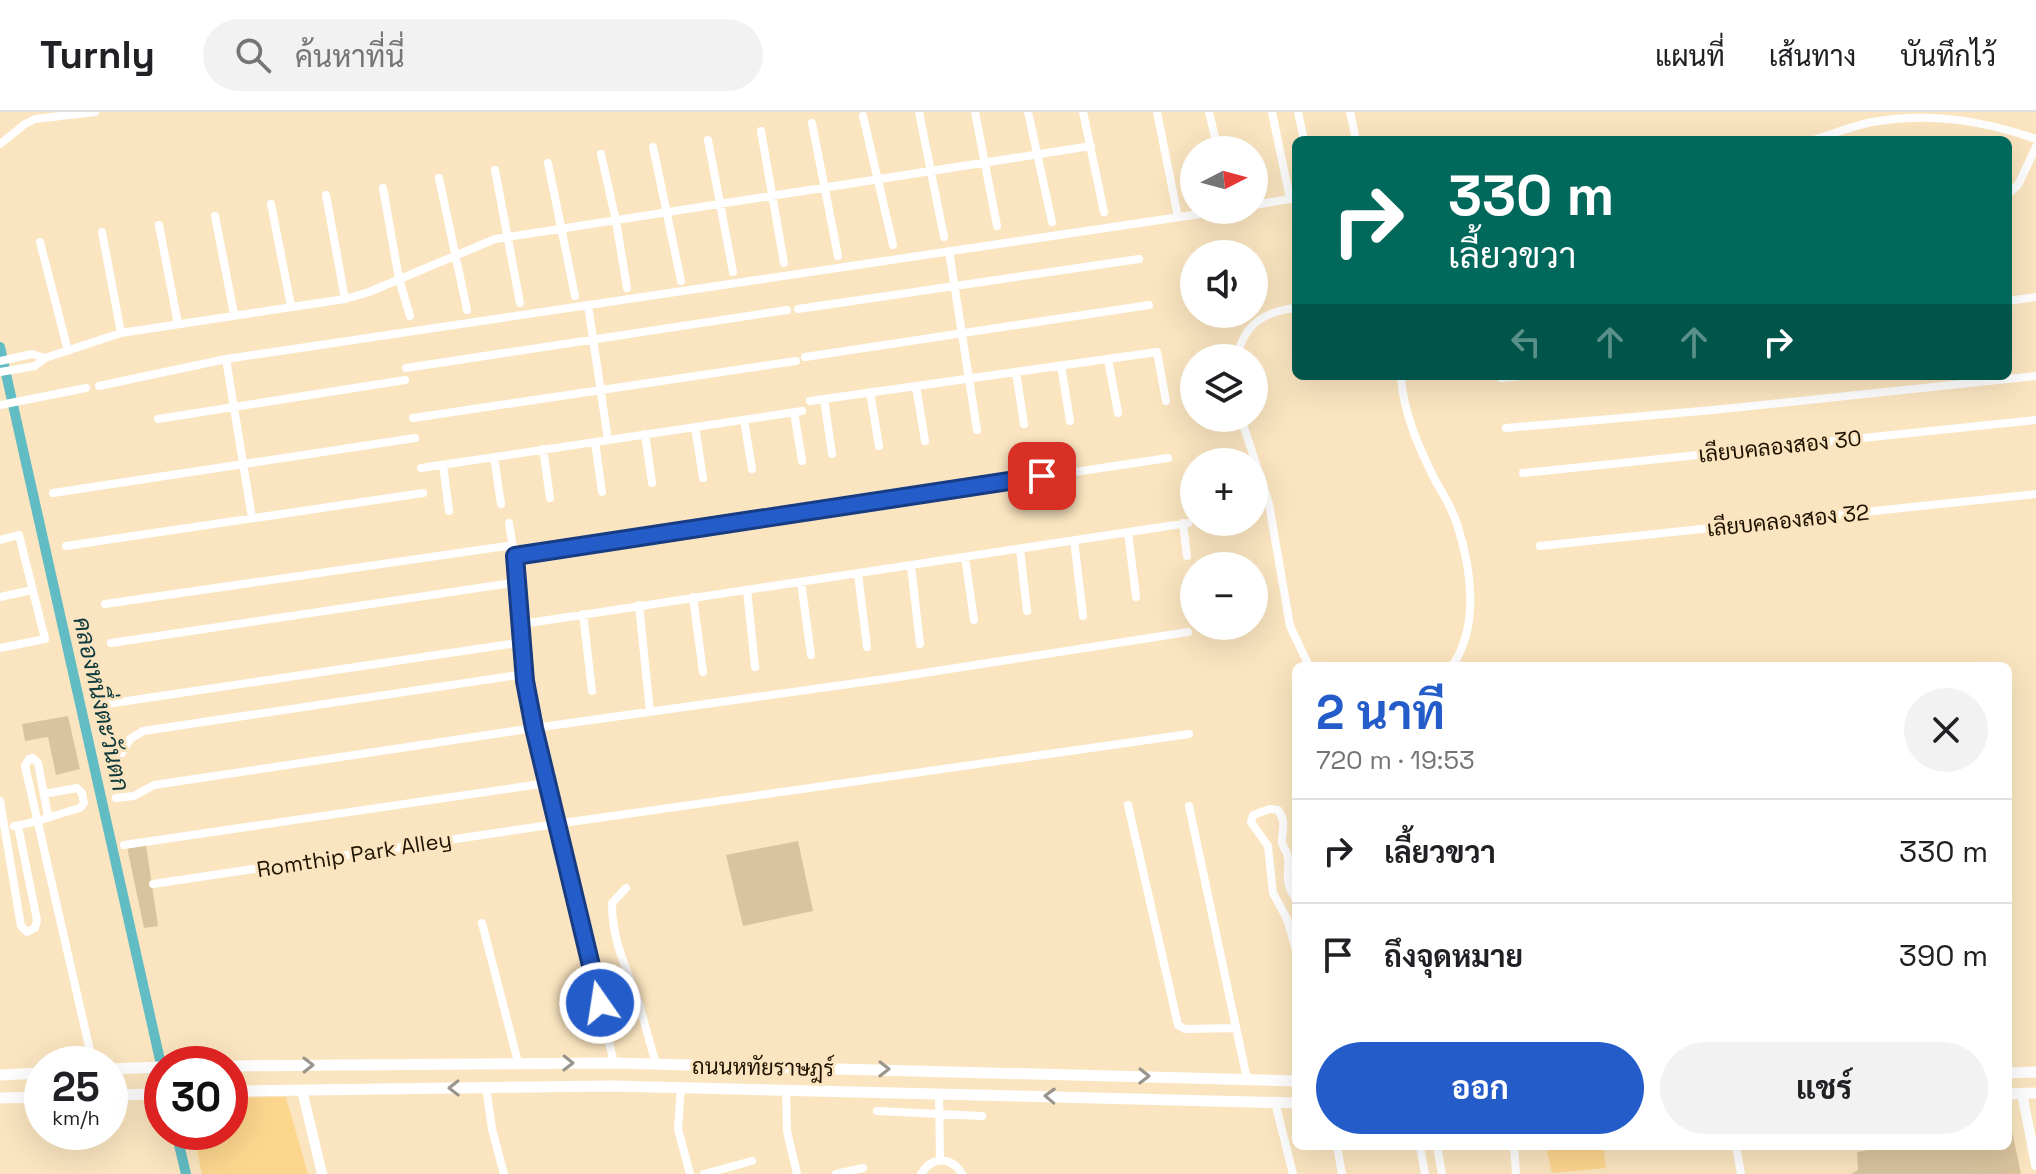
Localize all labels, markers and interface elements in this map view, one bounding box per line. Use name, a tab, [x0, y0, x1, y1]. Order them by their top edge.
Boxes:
search box	[203, 19, 763, 91]
text: Turnly	[40, 31, 155, 79]
icon: search	[231, 33, 275, 77]
text: ค้นหาที่นี่	[295, 37, 405, 76]
text: แผนที่	[1655, 38, 1725, 74]
text: เส้นทาง	[1769, 38, 1856, 74]
text: บันทึกไว้	[1900, 38, 1996, 74]
north arrow	[1180, 136, 1268, 224]
map controls	[1180, 136, 1268, 640]
text: 330 m	[1448, 160, 1614, 231]
icon: right	[1316, 168, 1420, 272]
text: เลี้ยวขวา	[1448, 233, 1576, 279]
button: sound	[1180, 240, 1268, 328]
icon: left	[1504, 320, 1548, 364]
icon: ahead	[1588, 320, 1632, 364]
icon: ahead	[1672, 320, 1716, 364]
icon: right	[1756, 320, 1800, 364]
button: layers	[1180, 344, 1268, 432]
street label: เลียบคลองสอง 30	[1697, 424, 1863, 468]
pin	[1008, 442, 1076, 510]
button: +	[1180, 448, 1268, 536]
icon: arrive	[1020, 454, 1064, 498]
street label: เลียบคลองสอง 32	[1705, 498, 1871, 542]
button: −	[1180, 552, 1268, 640]
water label: คลองหนึ่งตะวันตก	[66, 612, 141, 794]
text: 2 นาที	[1316, 682, 1445, 743]
button: close	[1904, 688, 1988, 772]
text: 720 m · 19:53	[1316, 743, 1475, 777]
street label: Romthip Park Alley	[254, 825, 454, 883]
icon: right	[1316, 829, 1360, 873]
text: 330 m	[1899, 832, 1988, 871]
text: เลี้ยวขวา	[1384, 833, 1496, 872]
icon: arrive	[1316, 933, 1360, 977]
text: 390 m	[1899, 936, 1988, 975]
text: ถึงจุดหมาย	[1384, 937, 1523, 976]
position arrow	[558, 961, 642, 1045]
button: ออก	[1316, 1042, 1644, 1134]
button: แชร์	[1660, 1042, 1988, 1134]
speed limit sign: 30	[144, 1046, 248, 1150]
street label: ถนนหทัยราษฎร์	[692, 1052, 834, 1084]
one-way arrow	[562, 1054, 575, 1072]
one-way arrow	[302, 1056, 315, 1074]
one-way arrow	[878, 1061, 891, 1078]
text: 25	[52, 1062, 100, 1113]
one-way arrow	[1138, 1068, 1151, 1085]
one-way arrow	[447, 1079, 460, 1097]
one-way arrow	[1043, 1088, 1056, 1105]
text: km/h	[52, 1105, 100, 1131]

